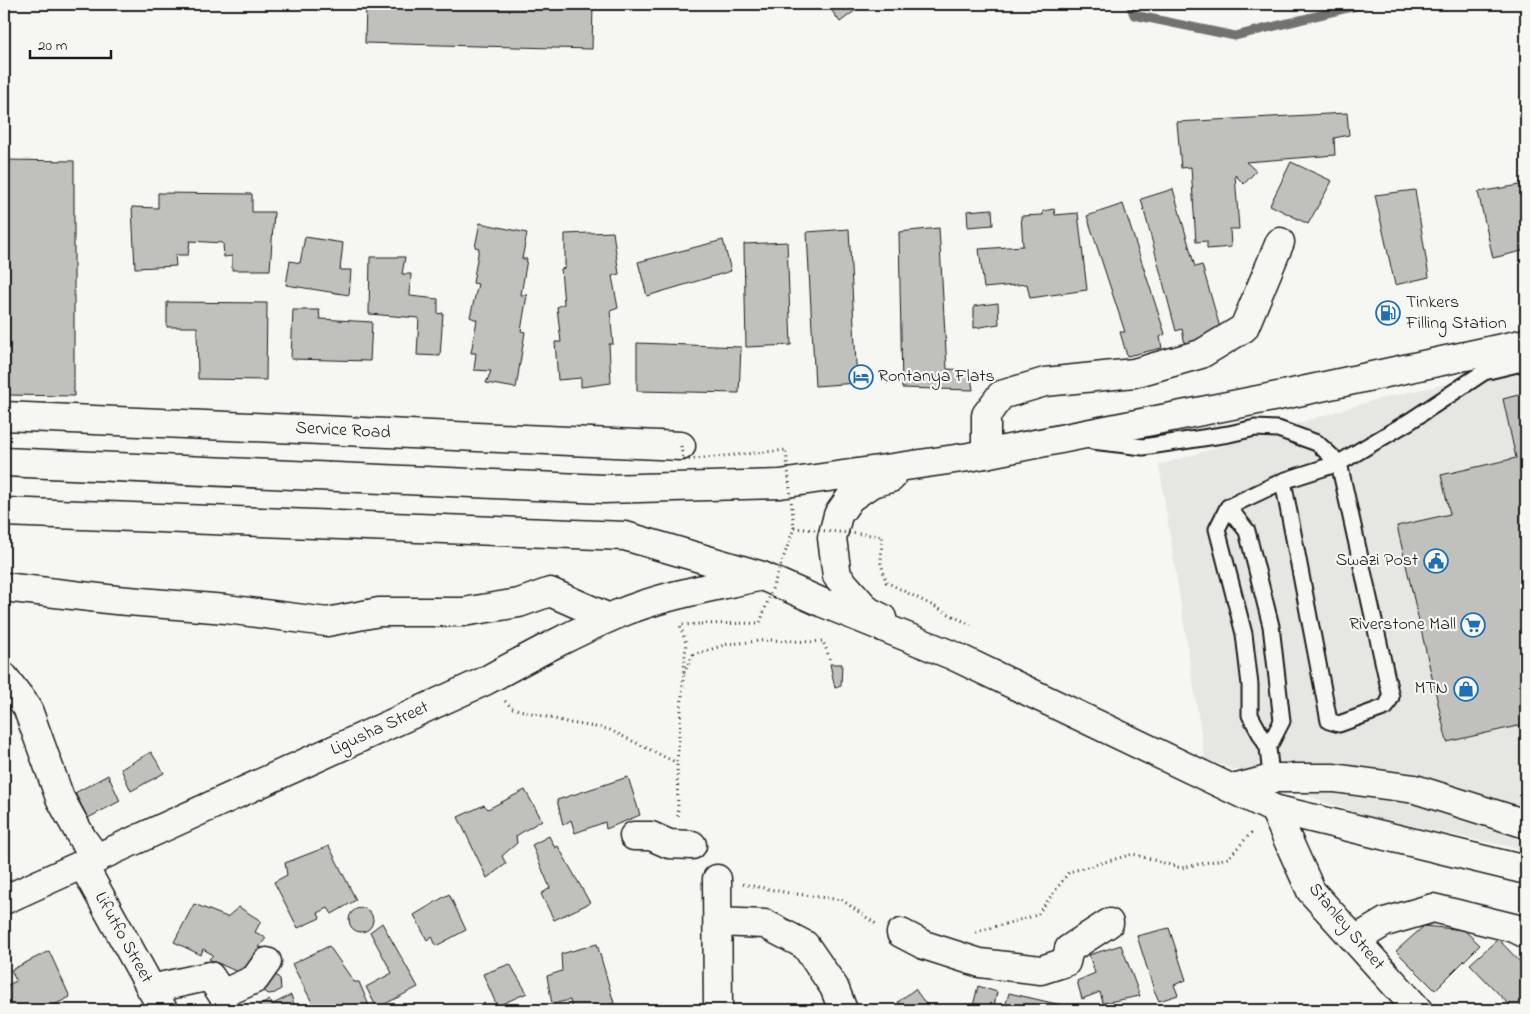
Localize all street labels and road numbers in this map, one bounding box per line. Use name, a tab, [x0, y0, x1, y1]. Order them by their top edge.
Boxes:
street label: Service Road	[295, 416, 391, 446]
street label: Ligusha Street	[327, 695, 434, 764]
street label: Stanley Street	[1302, 878, 1390, 976]
street label: Lifutfo Street	[87, 888, 159, 988]

